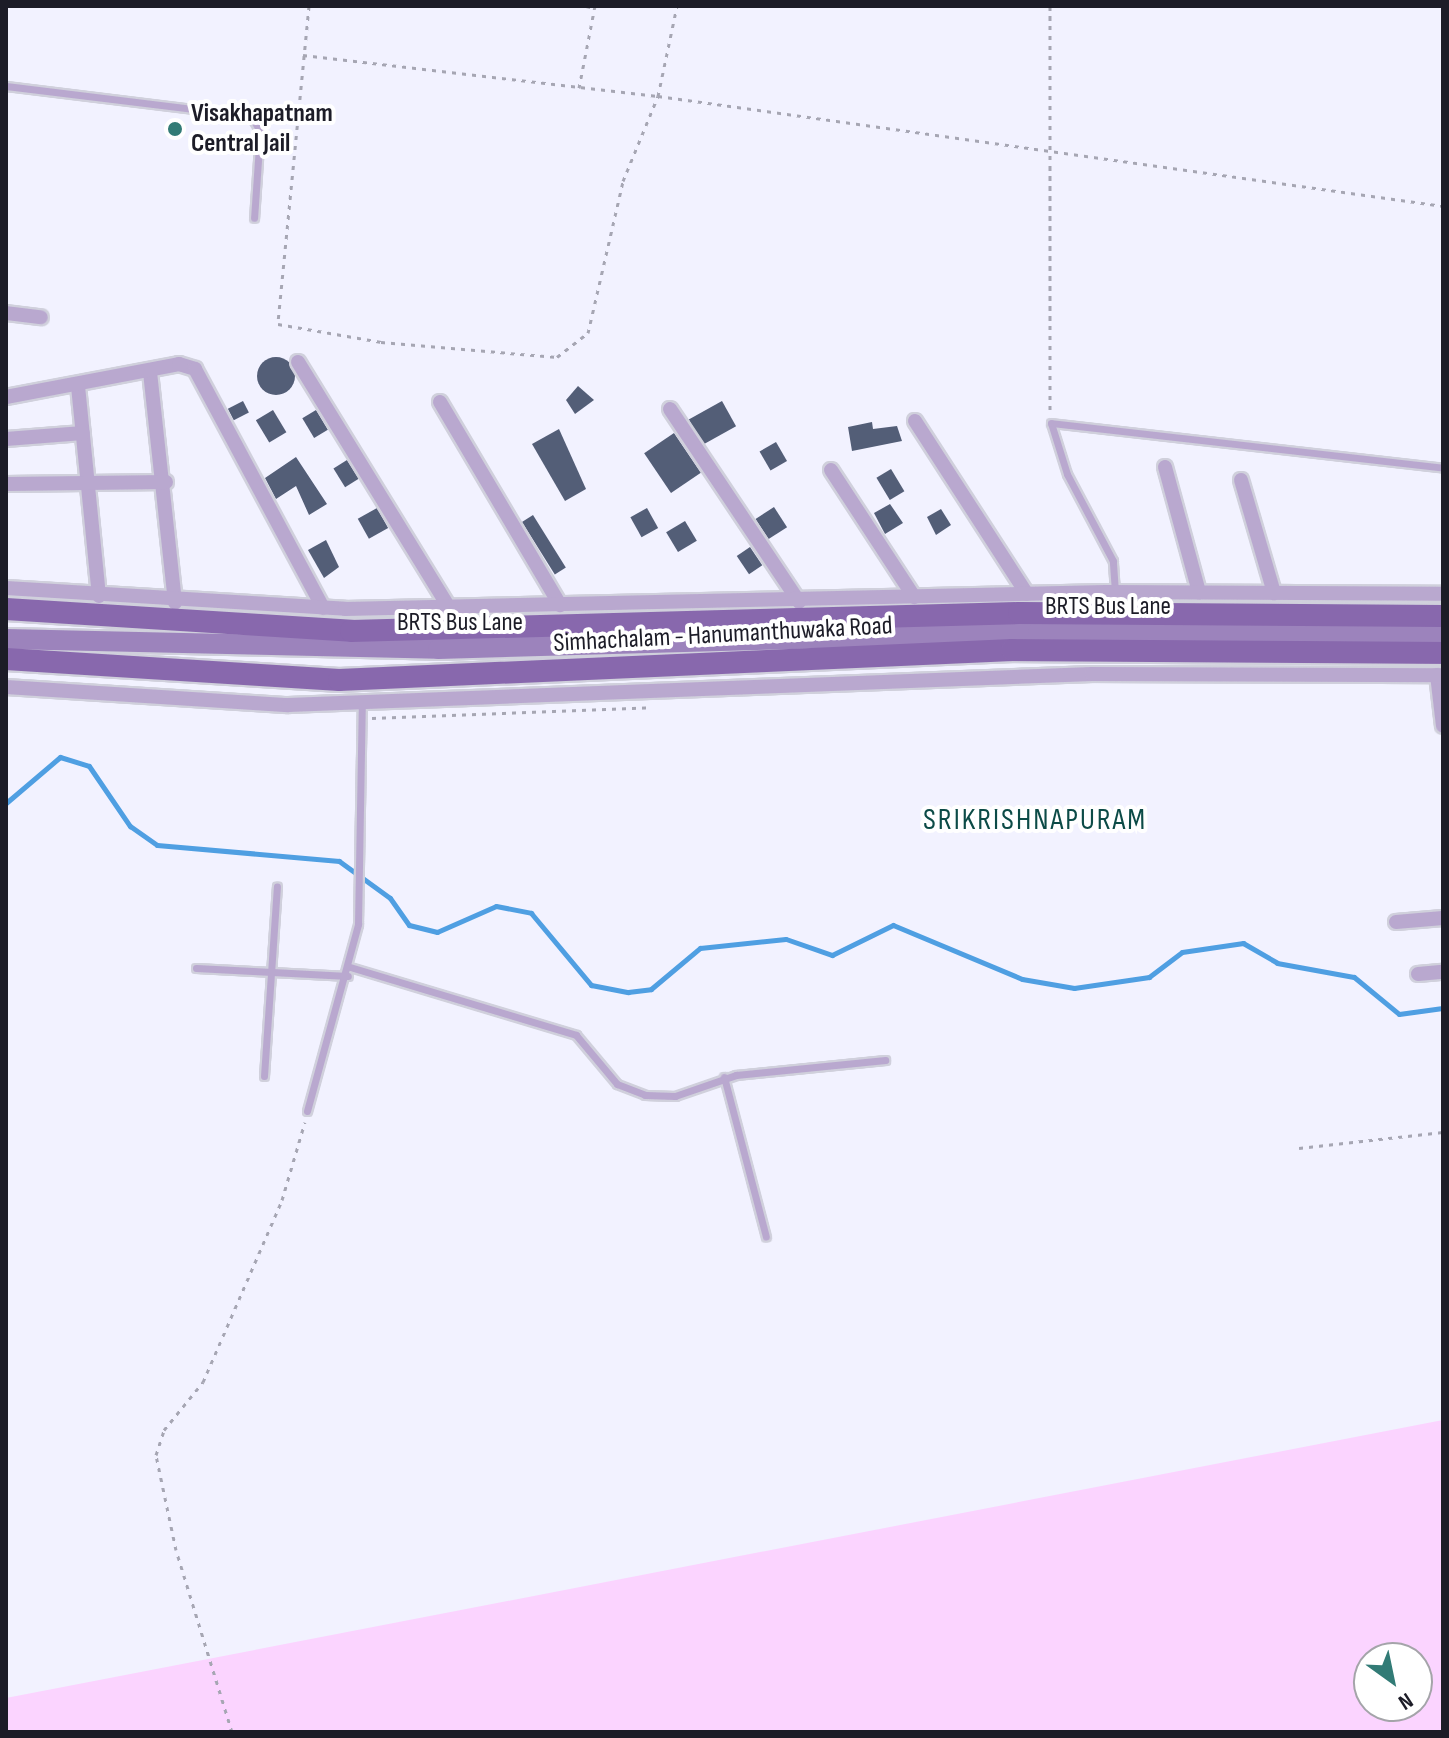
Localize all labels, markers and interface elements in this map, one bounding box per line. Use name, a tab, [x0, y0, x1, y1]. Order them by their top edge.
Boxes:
place label: Visakhapatnam Central Jail	[191, 98, 333, 160]
marker: Visakhapatnam Central Jail	[166, 120, 184, 138]
street label: BRTS Bus Lane	[1045, 591, 1171, 623]
street label: BRTS Bus Lane	[397, 607, 523, 639]
street label: Simhachalam - Hanumanthuwaka Road	[553, 611, 893, 659]
district label: SRIKRISHNAPURAM	[923, 802, 1147, 838]
north arrow	[1353, 1642, 1433, 1722]
text: N	[1393, 1686, 1418, 1715]

